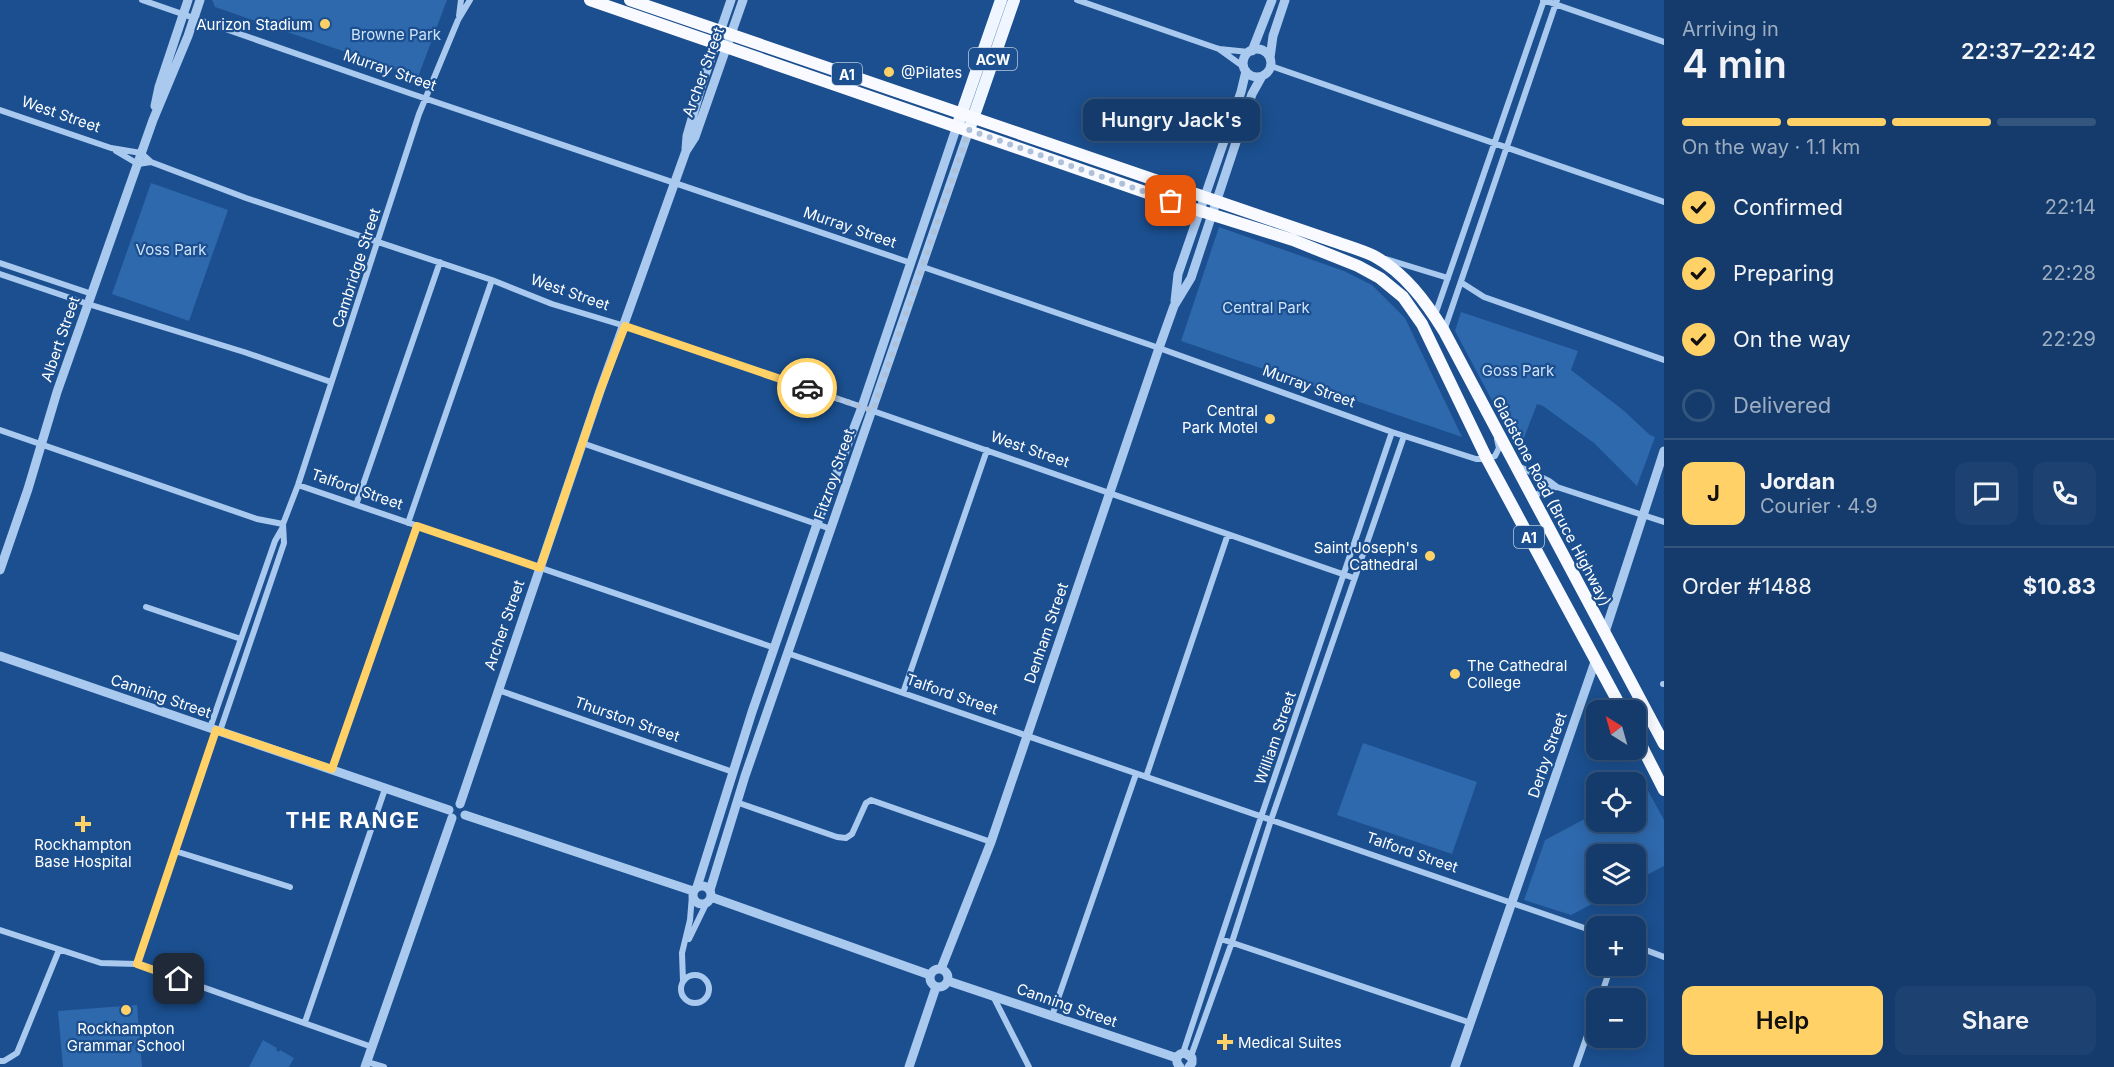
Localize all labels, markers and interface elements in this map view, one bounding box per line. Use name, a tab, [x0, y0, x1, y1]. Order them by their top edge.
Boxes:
place label: Aurizon Stadium	[196, 15, 313, 34]
marker: Aurizon Stadium	[318, 17, 332, 31]
text: Arriving in	[1682, 17, 1779, 41]
street label: Archer Street	[678, 24, 728, 119]
park label: Browne Park	[351, 25, 442, 44]
text: 22:37–22:42	[1961, 38, 2096, 64]
text: 4 min	[1682, 40, 1787, 87]
street label: Murray Street	[341, 45, 439, 95]
road number: ACW	[969, 48, 1017, 70]
road number: A1	[832, 63, 862, 85]
place label: @Pilates	[901, 63, 962, 82]
marker: @Pilates	[882, 65, 896, 79]
street label: West Street	[19, 92, 103, 136]
callout: Hungry Jack's	[1082, 99, 1260, 141]
text: Hungry Jack's	[1101, 108, 1242, 132]
text: On the way · 1.1 km	[1682, 135, 1860, 159]
pin	[1145, 175, 1196, 226]
icon: bag	[1154, 184, 1187, 217]
icon: check	[1682, 191, 1715, 224]
text: Confirmed	[1733, 194, 1843, 220]
text: 22:14	[2045, 195, 2096, 219]
street label: Murray Street	[801, 202, 899, 252]
street label: Cambridge Street	[328, 206, 384, 330]
park label: Voss Park	[136, 240, 207, 259]
icon: check	[1682, 257, 1715, 290]
text: Preparing	[1733, 260, 1834, 286]
text: 22:28	[2041, 261, 2096, 285]
street label: West Street	[528, 270, 612, 314]
street label: Albert Street	[36, 294, 84, 384]
park label: Central Park	[1222, 298, 1311, 317]
icon: check	[1682, 323, 1715, 356]
text: On the way	[1733, 326, 1851, 352]
text: 22:29	[2041, 327, 2096, 351]
courier	[777, 358, 837, 418]
street label: Murray Street	[1260, 360, 1358, 412]
park label: Goss Park	[1482, 361, 1555, 380]
icon: car	[791, 372, 824, 405]
text: Delivered	[1733, 392, 1831, 418]
street label: Gladstone Road (Bruce Highway)	[1488, 393, 1616, 609]
place label: Central Park Motel	[1182, 401, 1258, 437]
marker: Central Park Motel	[1263, 412, 1277, 426]
street label: Fitzroy Street	[810, 426, 858, 522]
street label: West Street	[988, 427, 1072, 471]
button: chat	[1955, 462, 2018, 525]
button: phone	[2033, 462, 2096, 525]
street label: Talford Street	[309, 464, 406, 514]
text: Jordan	[1760, 468, 1835, 494]
text: J	[1707, 480, 1720, 506]
text: Courier · 4.9	[1760, 494, 1878, 518]
road number: A1	[1514, 526, 1544, 548]
place label: Saint Joseph's Cathedral	[1314, 538, 1418, 574]
marker: Saint Joseph's Cathedral	[1423, 549, 1437, 563]
text: Order #1488	[1682, 573, 1812, 599]
text: $10.83	[2023, 573, 2096, 599]
street label: Archer Street	[480, 577, 528, 673]
street label: Denham Street	[1020, 580, 1072, 686]
place label: The Cathedral College	[1467, 656, 1567, 692]
marker: The Cathedral College	[1448, 667, 1462, 681]
street label: Talford Street	[904, 669, 1001, 719]
street label: Canning Street	[108, 670, 214, 722]
street label: William Street	[1250, 689, 1300, 787]
street label: Thurston Street	[572, 692, 682, 746]
north arrow	[1586, 700, 1646, 760]
map controls	[1586, 700, 1646, 1048]
street label: Derby Street	[1523, 710, 1571, 800]
button: locate	[1586, 772, 1646, 832]
district label: THE RANGE	[286, 808, 420, 833]
marker: Rockhampton Base Hospital	[74, 815, 92, 833]
street label: Talford Street	[1364, 827, 1461, 877]
place label: Rockhampton Base Hospital	[34, 835, 132, 871]
button: layers	[1586, 844, 1646, 904]
button: +	[1586, 916, 1646, 976]
pin	[153, 953, 204, 1004]
icon: home	[162, 962, 195, 995]
street label: Canning Street	[1014, 979, 1120, 1031]
button: Help	[1682, 986, 1883, 1055]
button: Share	[1895, 986, 2096, 1055]
button: −	[1586, 988, 1646, 1048]
marker: Rockhampton Grammar School	[119, 1003, 133, 1017]
place label: Rockhampton Grammar School	[67, 1019, 185, 1055]
marker: Medical Suites	[1216, 1033, 1234, 1051]
place label: Medical Suites	[1238, 1033, 1342, 1052]

